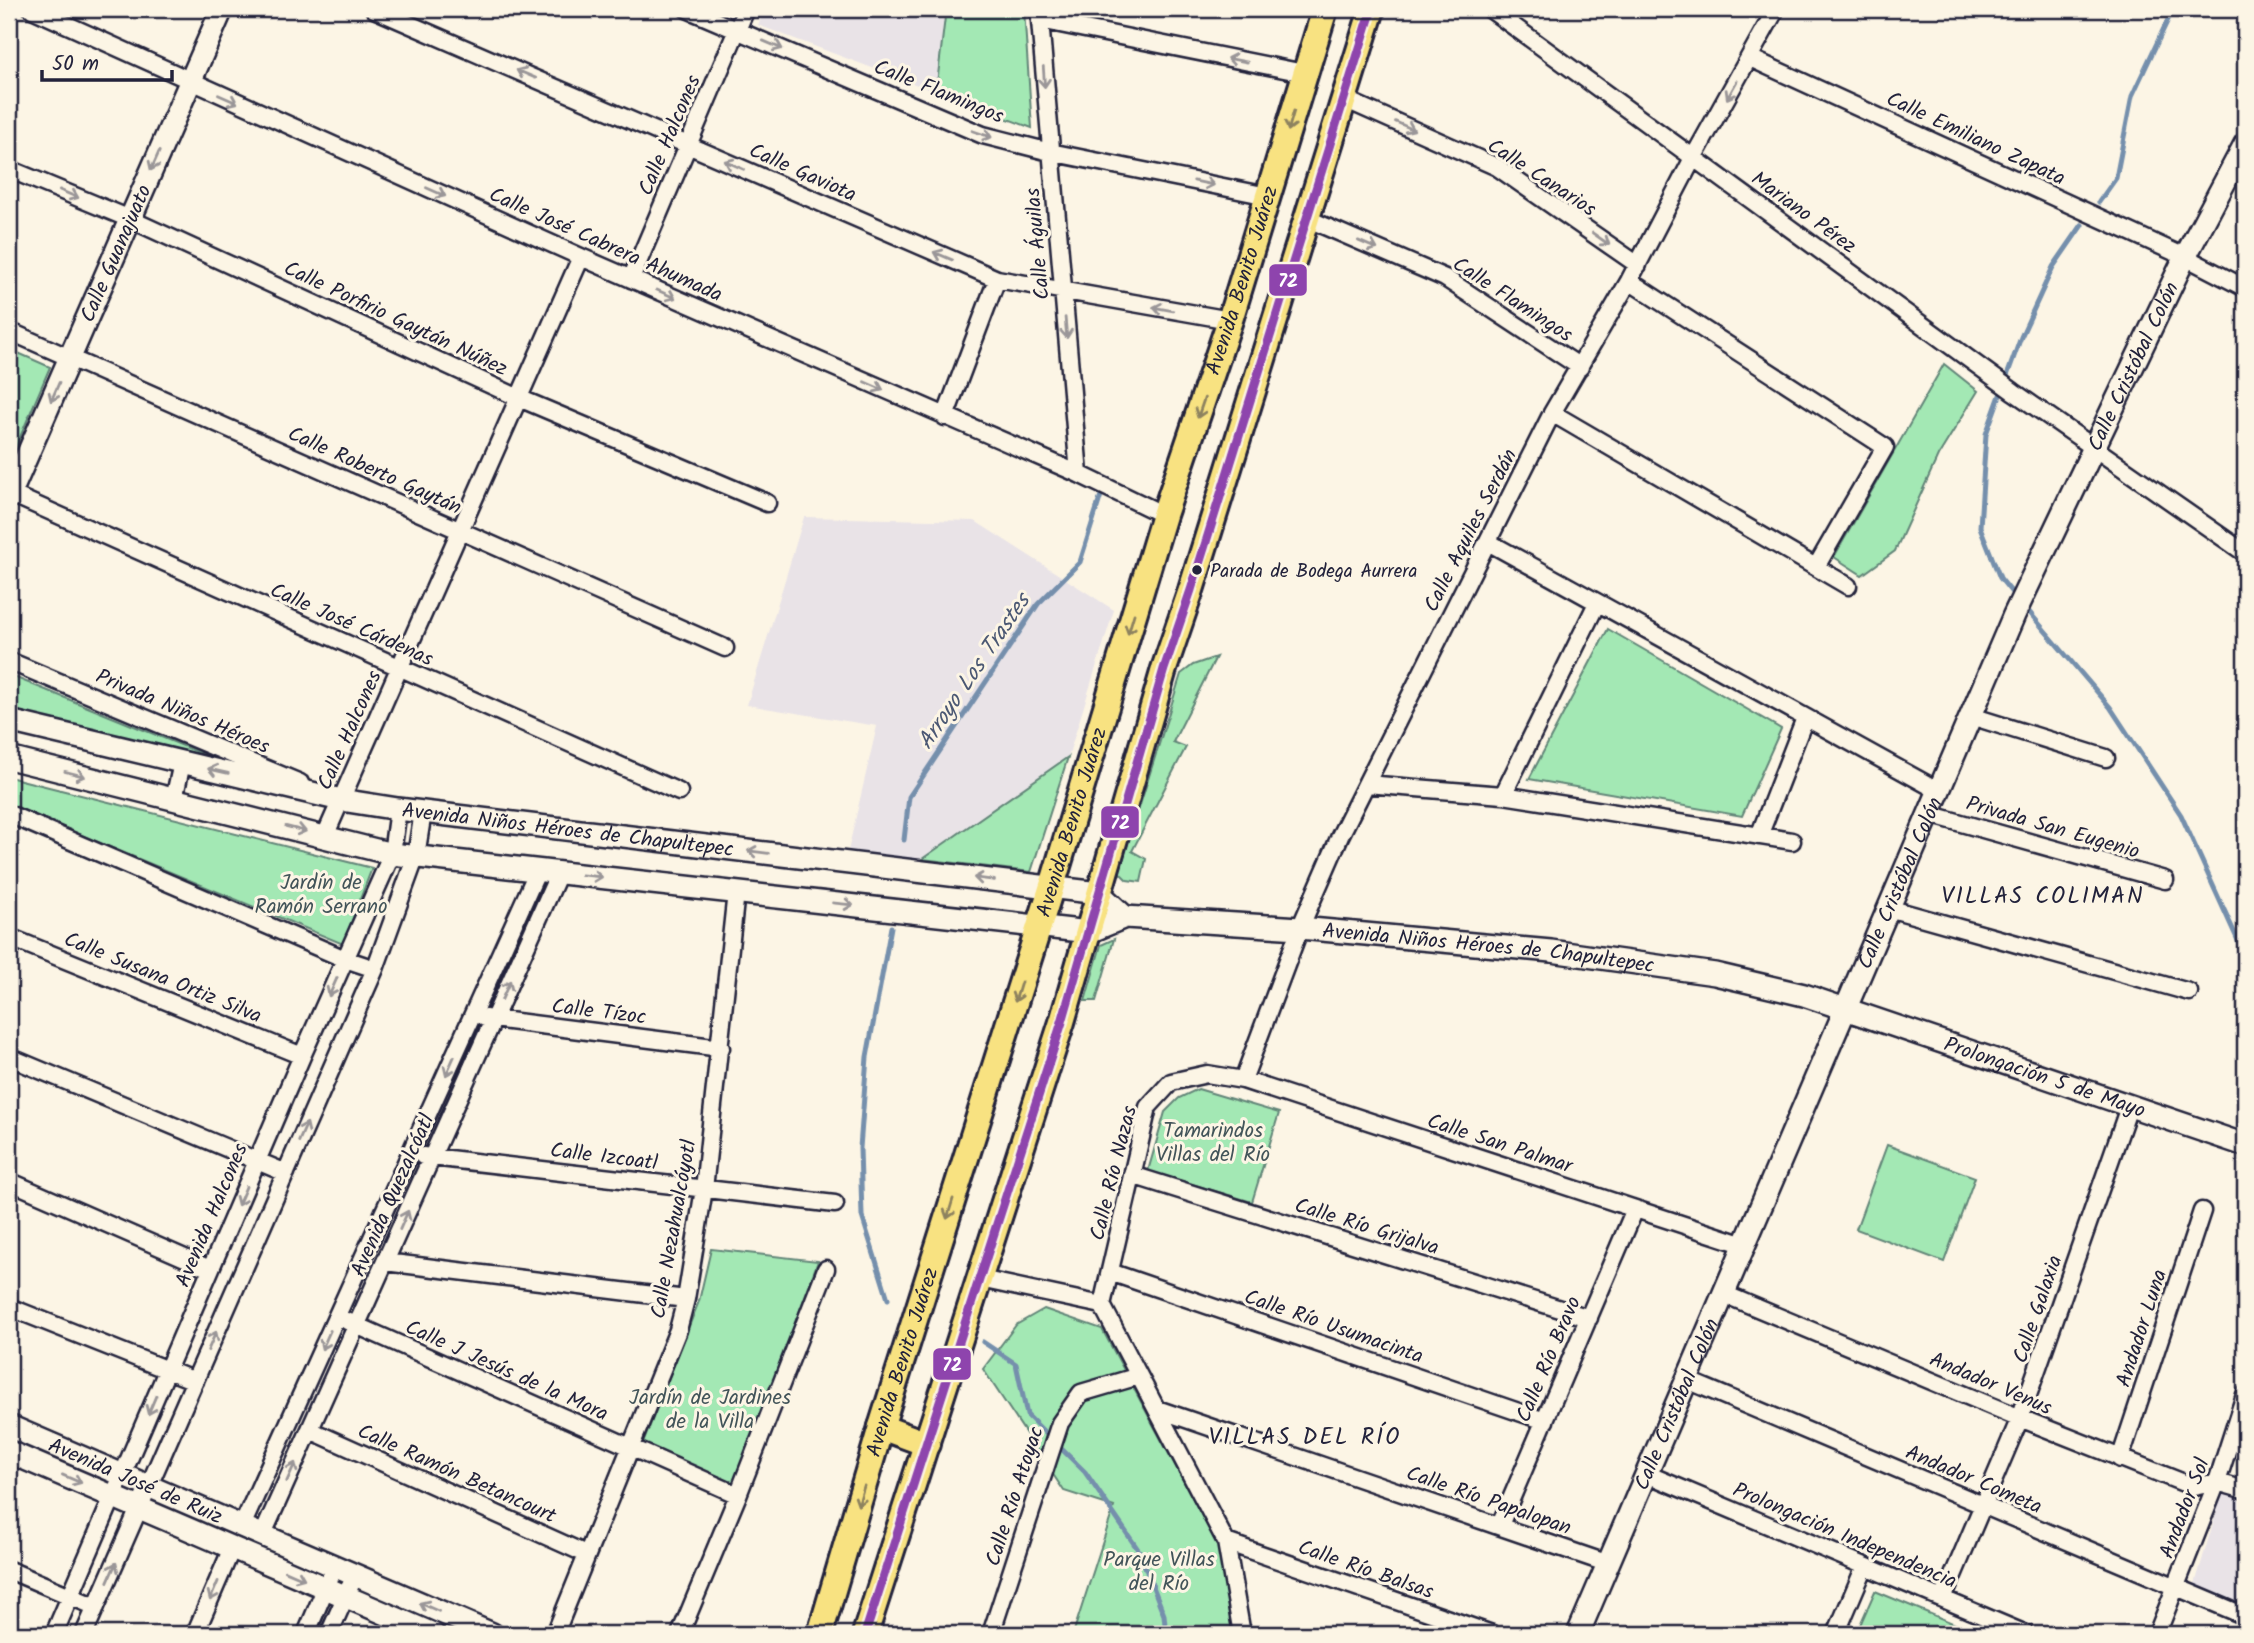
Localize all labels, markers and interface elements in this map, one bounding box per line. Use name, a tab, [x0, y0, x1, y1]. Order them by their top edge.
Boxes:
scale bar	[42, 38, 172, 82]
one-way arrow	[761, 39, 783, 52]
text: 50 m	[52, 48, 99, 81]
street label: Calle Flamingos	[868, 51, 1009, 134]
one-way arrow	[1226, 52, 1249, 66]
one-way arrow	[1038, 65, 1051, 88]
one-way arrow	[515, 67, 537, 80]
street label: Calle Halcones	[630, 70, 711, 201]
one-way arrow	[1725, 80, 1739, 100]
street label: Calle Emiliano Zapata	[1880, 83, 2070, 195]
one-way arrow	[217, 93, 238, 106]
one-way arrow	[1283, 110, 1296, 132]
one-way arrow	[1393, 120, 1415, 133]
one-way arrow	[970, 129, 992, 141]
street label: Calle Canarios	[1480, 131, 1602, 226]
street label: Calle Gaviota	[743, 135, 861, 212]
one-way arrow	[148, 150, 161, 171]
one-way arrow	[724, 158, 745, 171]
street label: Mariano Pérez	[1743, 164, 1863, 263]
one-way arrow	[1192, 177, 1215, 190]
street label: Calle José Cabrera Ahumada	[483, 179, 727, 312]
street label: Calle Guanajuato	[72, 180, 161, 328]
street label: Avenida Benito Juárez	[1198, 182, 1288, 380]
one-way arrow	[424, 186, 446, 199]
street label: Calle Águilas	[1017, 186, 1060, 301]
one-way arrow	[58, 188, 80, 201]
one-way arrow	[1591, 232, 1610, 246]
one-way arrow	[1357, 239, 1379, 252]
one-way arrow	[933, 249, 954, 262]
street label: Calle Flamingos	[1445, 249, 1579, 352]
street label: Calle Porfirio Gaytán Núñez	[278, 253, 513, 386]
line badge: 72	[1268, 263, 1308, 297]
text: 72	[1278, 267, 1298, 297]
street label: Calle Cristóbal Colón	[2080, 277, 2189, 457]
one-way arrow	[655, 288, 676, 301]
one-way arrow	[1152, 301, 1175, 315]
one-way arrow	[1060, 316, 1073, 339]
one-way arrow	[863, 380, 884, 393]
one-way arrow	[47, 381, 60, 402]
one-way arrow	[1194, 397, 1207, 419]
street label: Calle Roberto Gaytán	[282, 418, 467, 525]
street label: Calle Aquiles Serdán	[1416, 443, 1527, 618]
place label: Parada de Bodega Aurrera	[1210, 557, 1417, 587]
marker: Parada de Bodega Aurrera	[1190, 563, 1204, 577]
street label: Calle José Cárdenas	[264, 575, 438, 676]
water label: Arroyo Los Trastes	[909, 585, 1042, 757]
one-way arrow	[1123, 613, 1136, 635]
street label: Privada Niños Héroes	[90, 661, 275, 764]
street label: Calle Halcones	[309, 665, 392, 796]
street label: Avenida Benito Juárez	[1028, 724, 1117, 921]
one-way arrow	[208, 764, 230, 777]
one-way arrow	[63, 768, 86, 781]
street label: Privada San Eugenio	[1962, 788, 2143, 869]
street label: Calle Cristóbal Colón	[1849, 792, 1952, 975]
street label: Avenida Niños Héroes de Chapultepec	[400, 795, 735, 867]
line badge: 72	[1100, 805, 1140, 839]
text: 72	[1110, 809, 1130, 839]
one-way arrow	[284, 823, 307, 836]
one-way arrow	[747, 845, 770, 858]
park label: Jardín de Ramón Serrano	[255, 867, 388, 924]
one-way arrow	[581, 870, 603, 883]
one-way arrow	[973, 872, 996, 885]
district label: VILLAS COLIMAN	[1941, 879, 2145, 915]
one-way arrow	[831, 898, 854, 911]
street label: Avenida Niños Héroes de Chapultepec	[1321, 915, 1656, 983]
street label: Calle Susana Ortiz Silva	[59, 924, 266, 1033]
one-way arrow	[326, 976, 339, 997]
one-way arrow	[500, 979, 513, 1001]
one-way arrow	[1011, 981, 1024, 1003]
street label: Calle Tízoc	[550, 990, 648, 1035]
street label: Prolongación 5 de Mayo	[1939, 1029, 2149, 1128]
one-way arrow	[443, 1055, 456, 1076]
street label: Calle Río Nazas	[1082, 1102, 1147, 1244]
street label: Calle San Palmar	[1423, 1105, 1577, 1184]
street label: Avenida Quezalcóatl	[343, 1109, 444, 1282]
park label: Tamarindos Villas del Río	[1156, 1115, 1270, 1172]
one-way arrow	[297, 1122, 310, 1143]
street label: Calle Izcoatl	[548, 1135, 660, 1180]
street label: Calle Nezahualcóyotl	[642, 1137, 706, 1321]
street label: Avenida Halcones	[167, 1138, 258, 1293]
one-way arrow	[235, 1184, 248, 1206]
street label: Calle Río Grijalva	[1290, 1190, 1443, 1265]
one-way arrow	[943, 1198, 956, 1220]
one-way arrow	[398, 1209, 411, 1231]
street label: Calle Galaxia	[2005, 1251, 2072, 1368]
street label: Avenida Benito Juárez	[858, 1264, 948, 1461]
street label: Andador Luna	[2108, 1265, 2177, 1392]
street label: Calle Río Usumacinta	[1240, 1281, 1428, 1374]
street label: Calle Río Bravo	[1508, 1291, 1591, 1428]
street label: Calle J Jesús de la Mora	[400, 1312, 613, 1431]
street label: Calle Cristóbal Colón	[1626, 1314, 1729, 1496]
one-way arrow	[319, 1329, 332, 1351]
one-way arrow	[206, 1331, 219, 1352]
street label: Andador Venus	[1924, 1344, 2057, 1425]
line badge: 72	[932, 1347, 972, 1381]
text: 72	[942, 1351, 962, 1381]
park label: Jardín de Jardines de la Villa	[629, 1382, 791, 1439]
one-way arrow	[145, 1394, 158, 1415]
street label: Calle Ramón Betancourt	[352, 1416, 562, 1533]
district label: VILLAS DEL RÍO	[1209, 1420, 1401, 1456]
street label: Calle Río Atoyac	[977, 1422, 1054, 1571]
street label: Avenida José de Ruiz	[43, 1430, 228, 1534]
street label: Andador Cometa	[1900, 1437, 2047, 1524]
street label: Andador Sol	[2151, 1453, 2220, 1564]
street label: Calle Río Papalopan	[1402, 1458, 1576, 1545]
one-way arrow	[285, 1462, 298, 1483]
one-way arrow	[60, 1473, 82, 1486]
street label: Prolongación Independencia	[1727, 1474, 1962, 1599]
one-way arrow	[853, 1485, 866, 1507]
street label: Calle Río Balsas	[1293, 1532, 1438, 1609]
park label: Parque Villas del Río	[1103, 1544, 1215, 1601]
one-way arrow	[106, 1561, 119, 1583]
one-way arrow	[284, 1569, 305, 1582]
one-way arrow	[206, 1580, 219, 1601]
one-way arrow	[419, 1600, 441, 1613]

